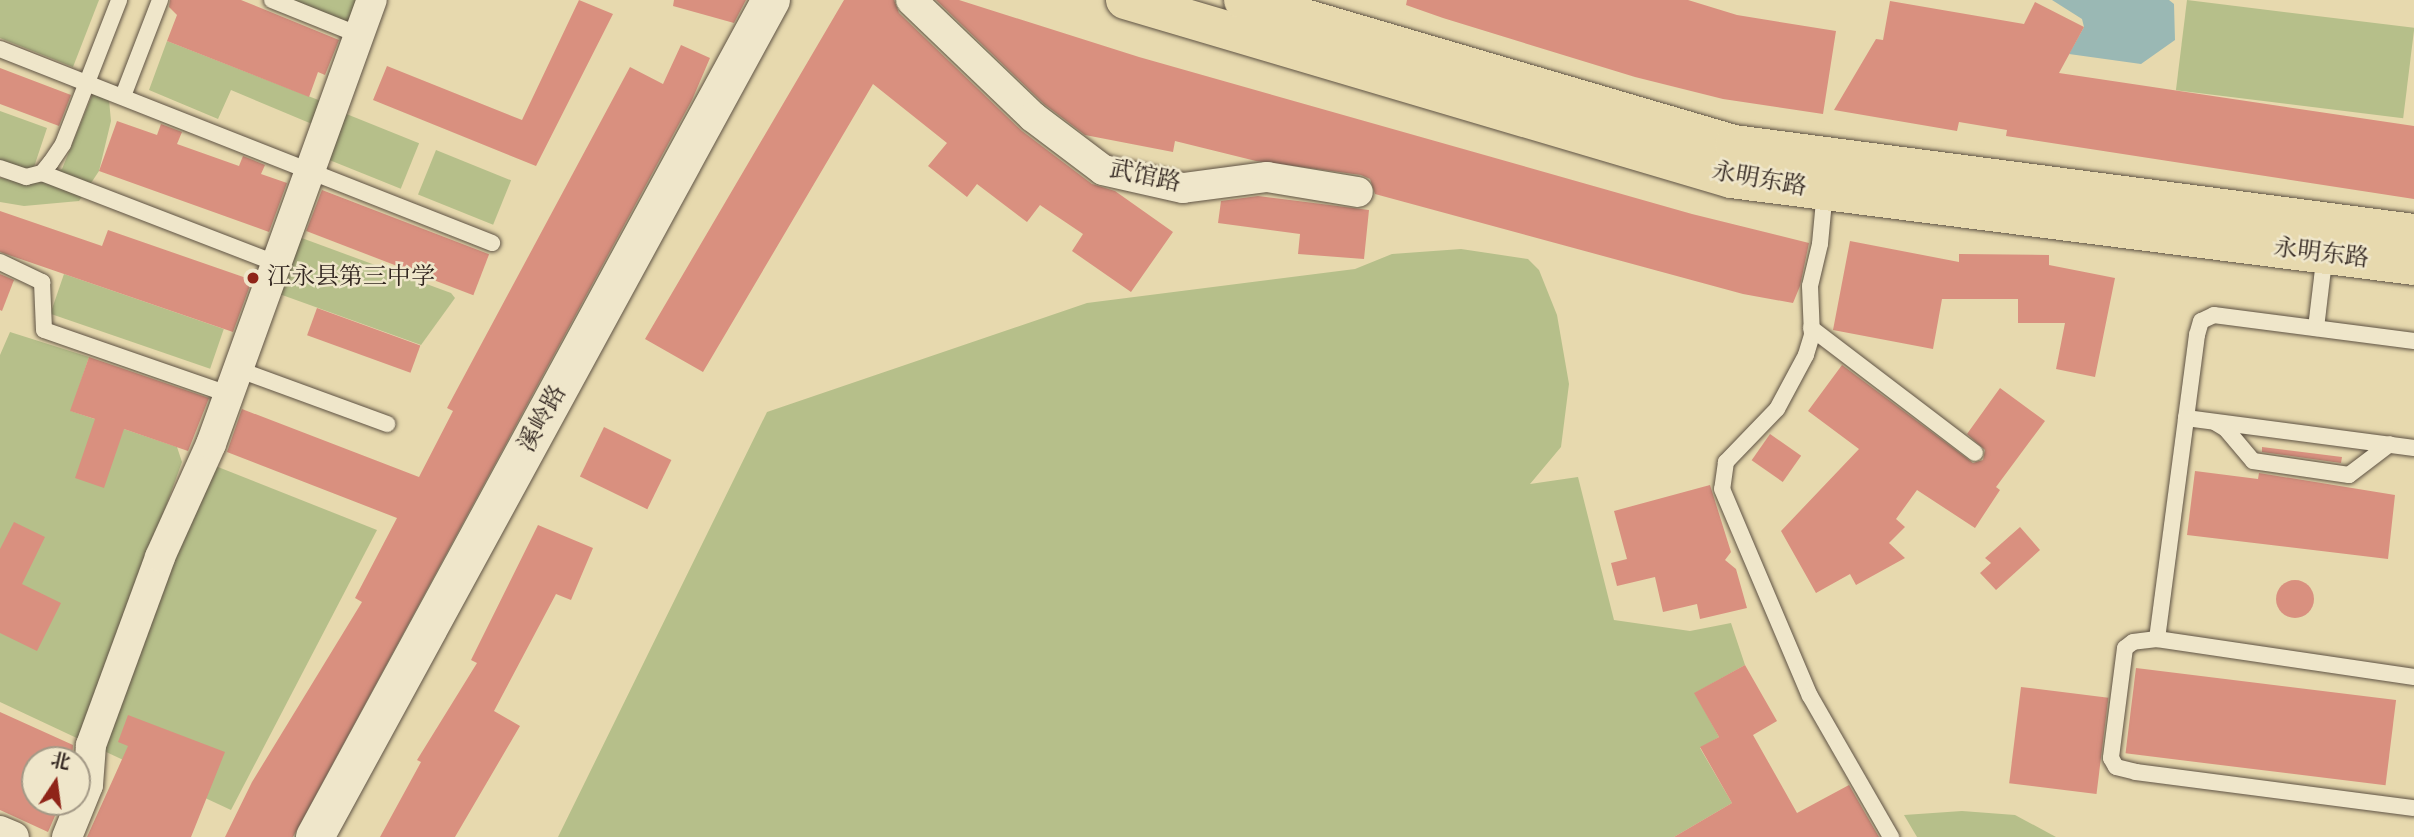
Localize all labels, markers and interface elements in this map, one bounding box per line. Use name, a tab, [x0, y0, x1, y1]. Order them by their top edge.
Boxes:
street label: 武馆路	[1107, 155, 1183, 199]
street label: 永明东路	[1709, 157, 1809, 203]
street label: 永明东路	[2272, 234, 2370, 274]
place label: 江永县第三中学	[267, 264, 435, 292]
marker: 江永县第三中学	[245, 270, 261, 286]
street label: 溪岭路	[513, 381, 573, 457]
north arrow	[21, 746, 91, 816]
text: 北	[49, 749, 72, 775]

